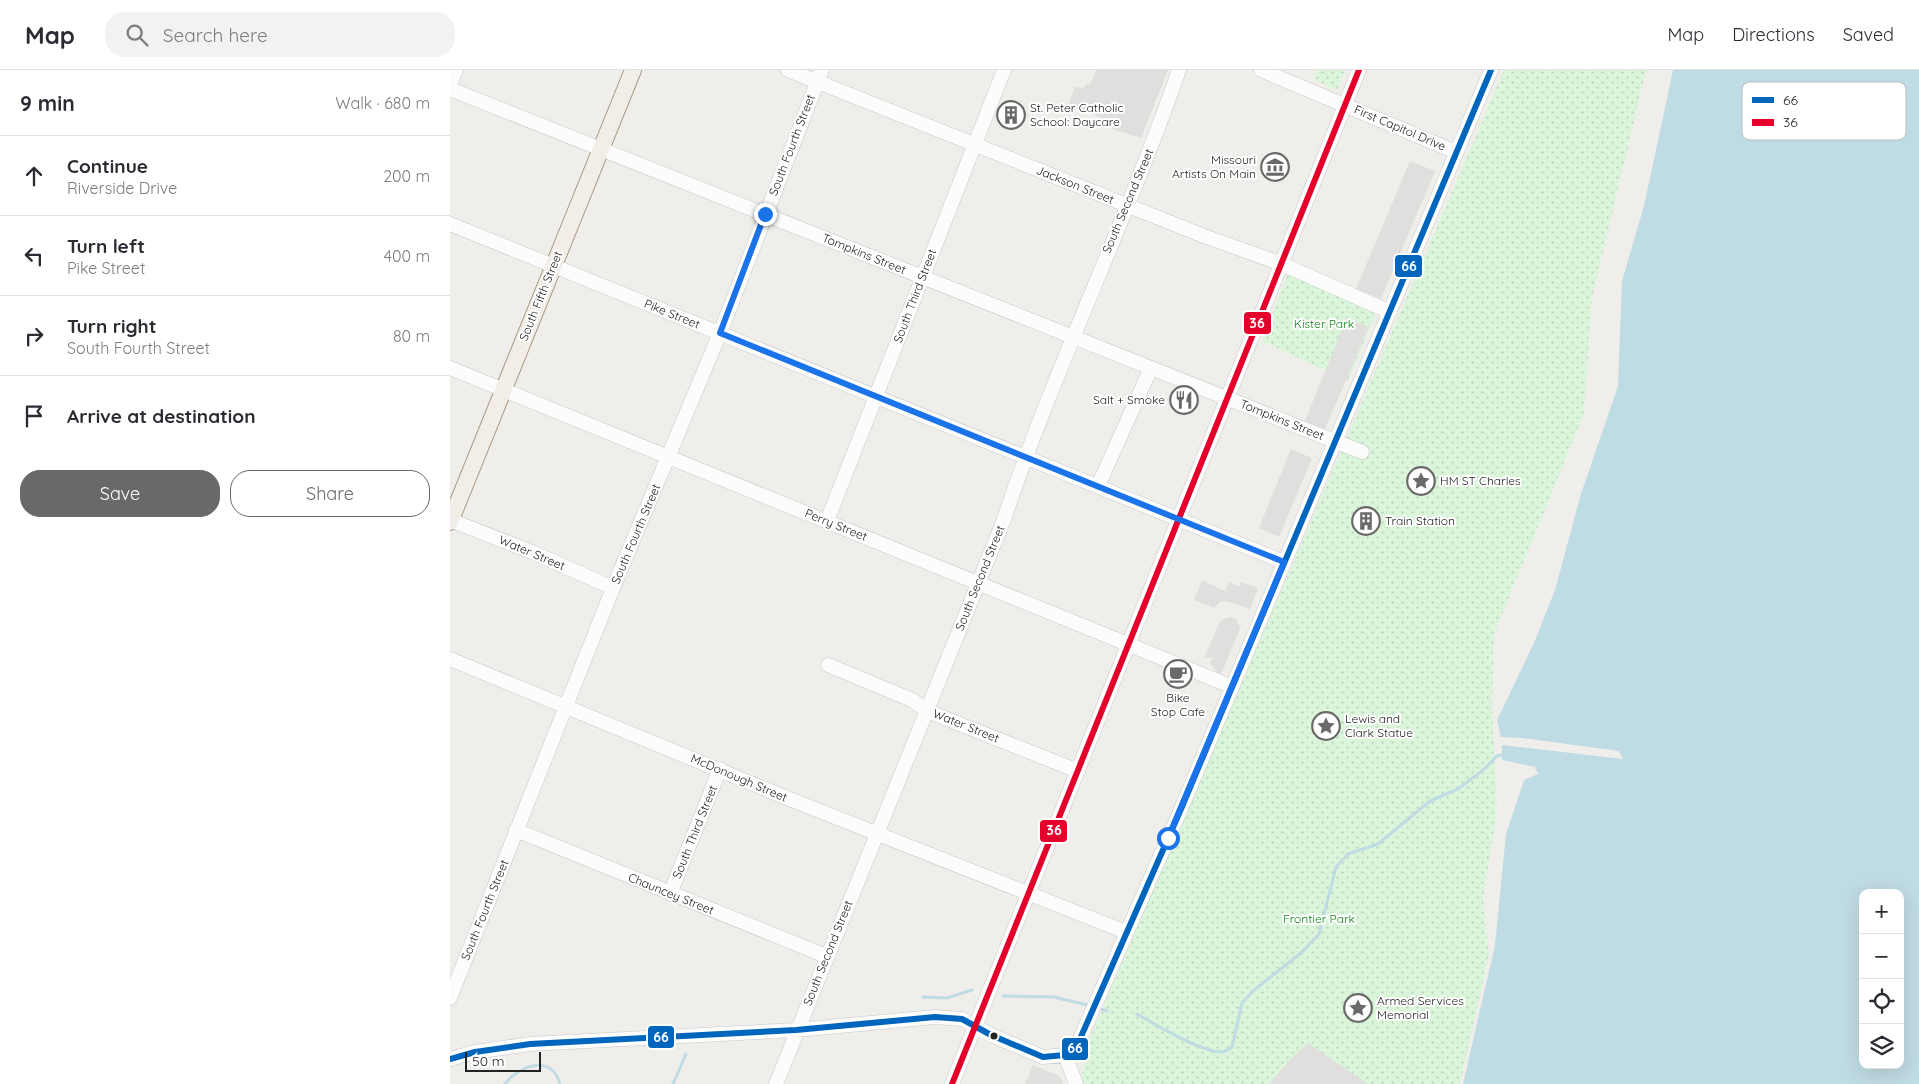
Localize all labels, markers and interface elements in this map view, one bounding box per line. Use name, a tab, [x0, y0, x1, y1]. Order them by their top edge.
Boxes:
search box	[105, 12, 455, 57]
text: Map	[25, 20, 75, 50]
icon: search	[123, 21, 151, 49]
text: Search here	[163, 23, 268, 47]
text: Map	[1667, 23, 1704, 46]
text: Directions	[1732, 23, 1815, 46]
text: Saved	[1843, 23, 1894, 46]
legend	[1742, 82, 1906, 140]
text: 9 min	[20, 90, 75, 116]
text: 66	[1783, 91, 1799, 109]
street label: South Fourth Street	[765, 92, 818, 198]
text: Walk · 680 m	[335, 93, 430, 113]
building icon: St. Peter Catholic School: Daycare	[996, 100, 1026, 130]
place label: St. Peter Catholic School: Daycare	[1030, 100, 1124, 129]
street label: First Capitol Drive	[1352, 101, 1448, 154]
text: 36	[1783, 113, 1798, 131]
street label: South Second Street	[1099, 146, 1156, 255]
place label: Missouri Artists On Main	[1172, 152, 1256, 181]
museum icon: Missouri Artists On Main	[1260, 152, 1290, 182]
text: Continue	[67, 154, 148, 178]
icon: ahead	[20, 162, 48, 190]
street label: Jackson Street	[1034, 162, 1116, 207]
text: 200 m	[383, 166, 430, 186]
text: Riverside Drive	[67, 178, 177, 198]
route end	[754, 203, 777, 226]
street label: Tompkins Street	[820, 230, 908, 277]
text: Turn left	[67, 234, 145, 258]
icon: left	[20, 242, 48, 270]
text: 400 m	[384, 246, 430, 266]
street label: South Third Street	[890, 247, 939, 345]
street label: South Fifth Street	[516, 249, 565, 343]
line badge: 66	[1394, 254, 1423, 278]
text: 66	[1401, 257, 1417, 275]
text: Pike Street	[67, 258, 145, 278]
street label: Pike Street	[642, 296, 702, 331]
line badge: 36	[1243, 311, 1272, 335]
text: Turn right	[67, 314, 156, 338]
text: 36	[1249, 314, 1265, 332]
park label: Kister Park	[1294, 316, 1354, 331]
icon: right	[20, 322, 48, 350]
text: 80 m	[393, 326, 430, 346]
text: South Fourth Street	[67, 338, 210, 358]
restaurant icon: Salt + Smoke	[1169, 385, 1199, 415]
place label: Salt + Smoke	[1093, 392, 1165, 407]
street label: Tompkins Street	[1238, 396, 1326, 443]
icon: arrive	[20, 402, 48, 430]
text: Arrive at destination	[67, 404, 256, 428]
place icon: HM ST Charles	[1406, 466, 1436, 496]
button: Save	[20, 470, 220, 517]
button: Share	[230, 470, 430, 517]
place label: HM ST Charles	[1440, 473, 1521, 488]
street label: South Fourth Street	[608, 482, 663, 586]
street label: Perry Street	[803, 505, 870, 544]
building icon: Train Station	[1351, 506, 1381, 536]
place label: Train Station	[1385, 513, 1455, 528]
street label: South Second Street	[952, 523, 1008, 633]
street label: Water Street	[497, 532, 567, 573]
cafe icon: Bike Stop Cafe	[1163, 659, 1193, 689]
place label: Bike Stop Cafe	[1151, 690, 1205, 719]
street label: Water Street	[931, 705, 1002, 746]
place icon: Lewis and Clark Statue	[1311, 711, 1341, 741]
place label: Lewis and Clark Statue	[1345, 711, 1413, 740]
street label: McDonough Street	[689, 750, 790, 805]
street label: South Third Street	[669, 783, 720, 881]
line badge: 36	[1039, 819, 1068, 843]
text: 36	[1046, 821, 1062, 839]
route start	[1157, 827, 1180, 850]
street label: South Fourth Street	[457, 857, 512, 962]
street label: Chauncey Street	[626, 869, 716, 918]
map controls	[1859, 889, 1904, 1069]
button: +	[1859, 889, 1904, 934]
street label: South Second Street	[800, 898, 856, 1008]
park label: Frontier Park	[1283, 911, 1355, 926]
button: −	[1859, 934, 1904, 979]
button: locate	[1859, 979, 1904, 1024]
place icon: Armed Services Memorial	[1343, 993, 1373, 1023]
place label: Armed Services Memorial	[1377, 993, 1464, 1022]
button: layers	[1859, 1024, 1904, 1069]
line badge: 66	[647, 1025, 675, 1049]
text: 66	[653, 1028, 669, 1046]
unlabelled marker	[989, 1031, 999, 1041]
line badge: 66	[1061, 1037, 1089, 1061]
text: 66	[1067, 1039, 1083, 1057]
scale bar	[465, 1049, 541, 1072]
text: 50 m	[472, 1052, 505, 1070]

